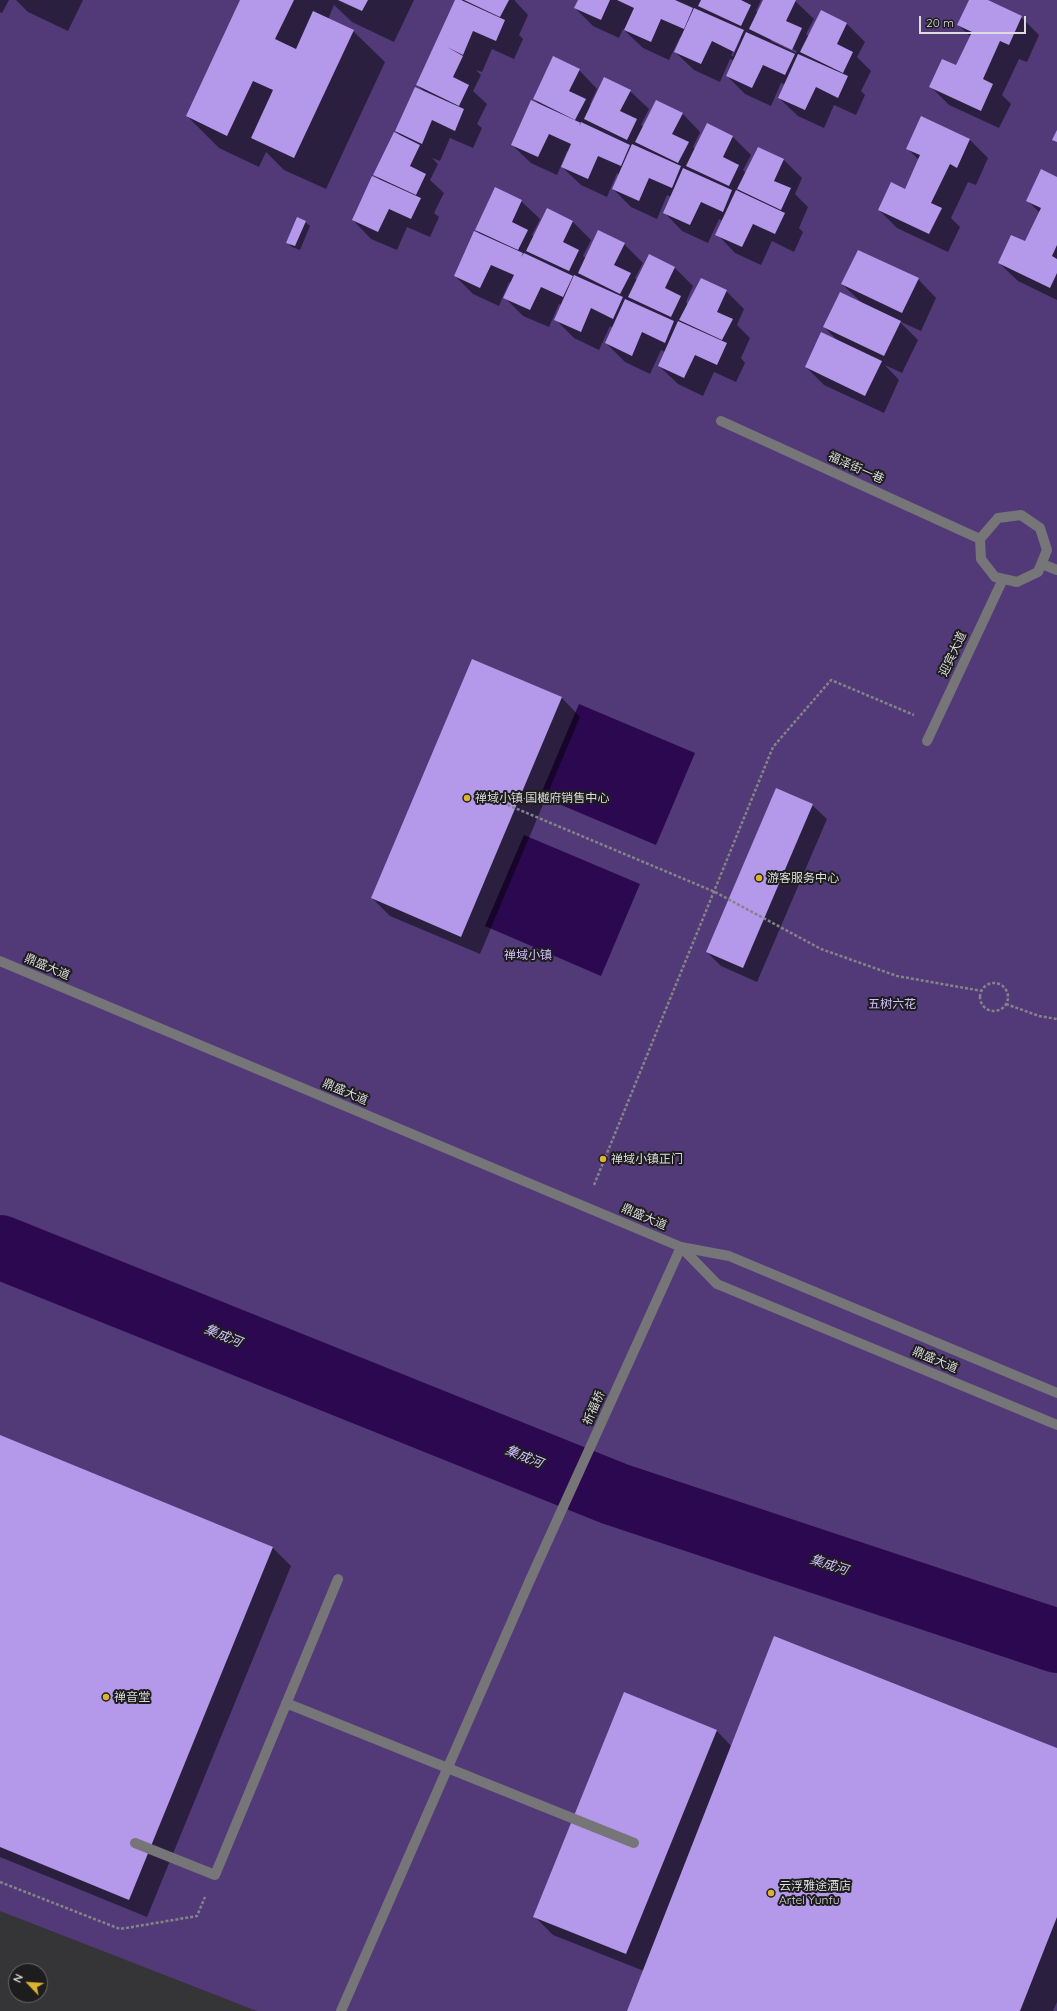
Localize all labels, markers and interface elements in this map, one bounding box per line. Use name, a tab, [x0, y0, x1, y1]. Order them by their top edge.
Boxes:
scale bar	[921, 8, 1028, 34]
text: 20 m	[926, 15, 954, 30]
street label: 福泽街一巷	[826, 449, 886, 487]
street label: 迎宾大道	[936, 629, 970, 679]
place label: 禅域小镇·国樾府销售中心	[475, 791, 609, 805]
marker: 禅域小镇·国樾府销售中心	[462, 793, 472, 803]
place label: 游客服务中心	[767, 871, 839, 885]
marker: 游客服务中心	[754, 873, 764, 883]
park label: 禅域小镇	[504, 948, 552, 962]
street label: 鼎盛大道	[22, 951, 72, 983]
park label: 五树六花	[868, 997, 916, 1011]
street label: 鼎盛大道	[320, 1076, 370, 1108]
place label: 禅域小镇正门	[611, 1152, 683, 1166]
marker: 禅域小镇正门	[598, 1154, 608, 1164]
street label: 鼎盛大道	[619, 1201, 669, 1233]
water label: 集成河	[202, 1321, 244, 1351]
street label: 鼎盛大道	[910, 1344, 960, 1376]
street label: 祈福桥	[580, 1389, 608, 1427]
water label: 集成河	[503, 1442, 545, 1472]
water label: 集成河	[808, 1552, 850, 1578]
place label: 禅音堂	[114, 1690, 150, 1704]
marker: 禅音堂	[101, 1692, 111, 1702]
place label: 云浮雅途酒店 Artel Yunfu	[779, 1879, 851, 1907]
marker: 云浮雅途酒店 Artel Yunfu	[766, 1888, 776, 1898]
north arrow	[8, 1963, 48, 2003]
text: N	[10, 1972, 26, 1985]

